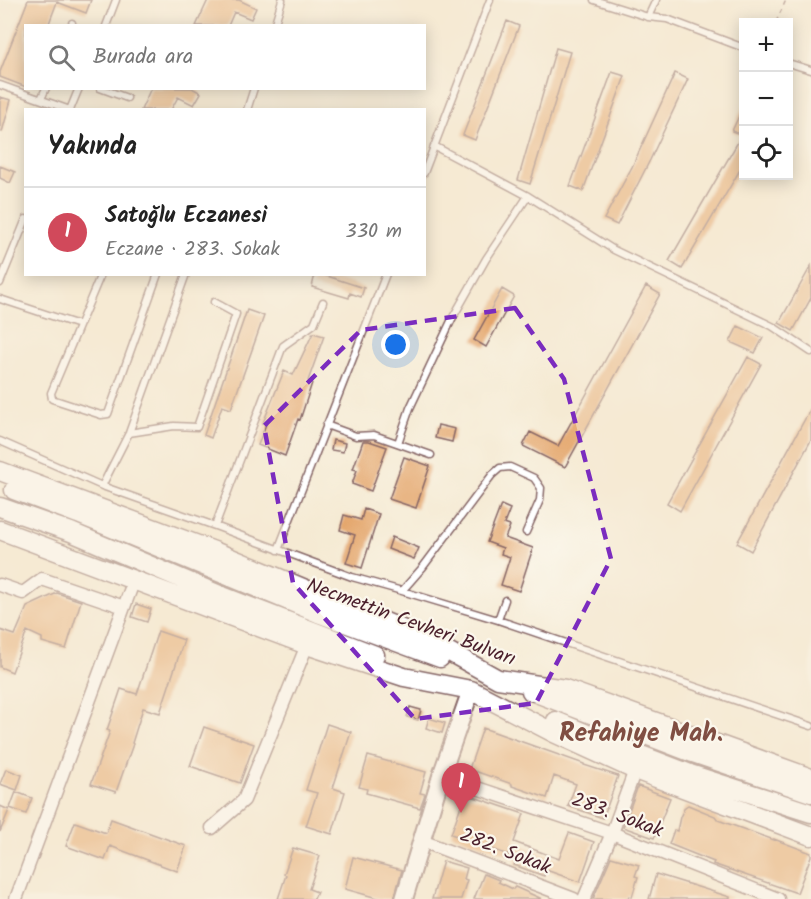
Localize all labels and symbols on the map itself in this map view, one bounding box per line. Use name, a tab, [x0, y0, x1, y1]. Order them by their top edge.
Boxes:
your location	[381, 330, 410, 359]
street label: Necmettin Cevheri Bulvarı	[302, 570, 520, 676]
district label: Refahiye Mah.	[559, 713, 723, 755]
pin: 1	[442, 764, 480, 813]
street label: 283. Sokak	[567, 785, 668, 848]
street label: 282. Sokak	[455, 820, 556, 884]

